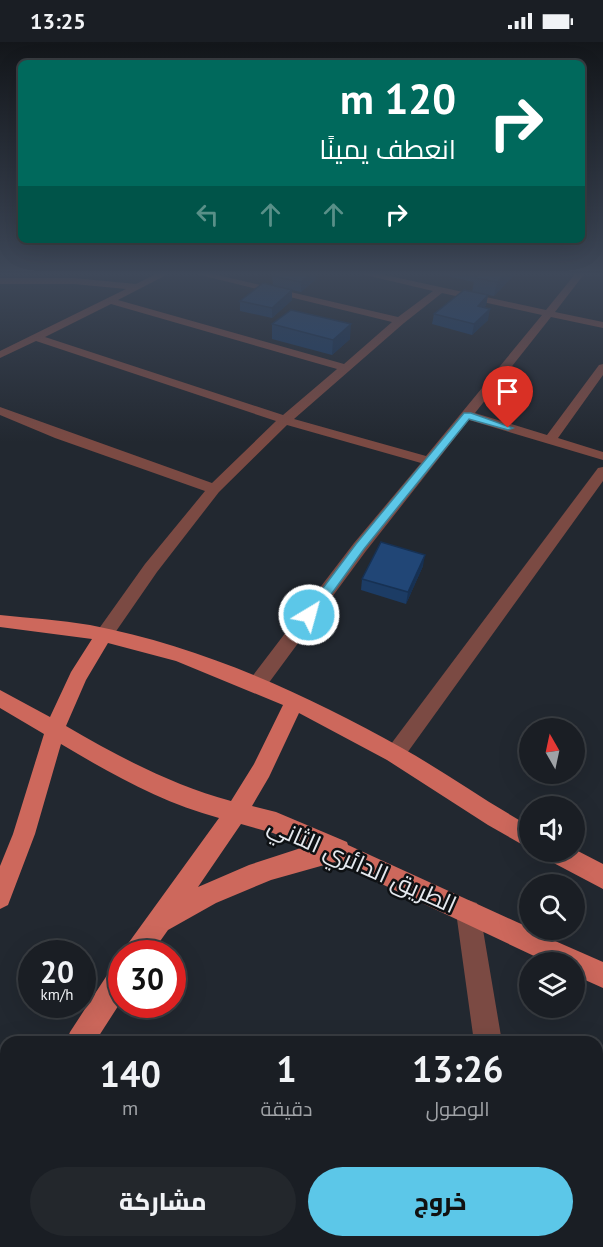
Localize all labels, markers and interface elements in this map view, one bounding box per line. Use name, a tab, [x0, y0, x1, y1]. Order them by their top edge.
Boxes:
text: 13:25	[30, 7, 86, 35]
text: 120 m	[340, 71, 456, 126]
icon: right	[477, 84, 555, 162]
text: انعطف يمينًا	[319, 132, 456, 166]
icon: left	[191, 198, 224, 231]
icon: ahead	[254, 198, 287, 231]
icon: ahead	[317, 198, 350, 231]
icon: right	[380, 198, 413, 231]
pin	[482, 366, 533, 428]
icon: arrive	[491, 375, 524, 408]
position arrow	[277, 583, 341, 647]
north arrow	[519, 718, 585, 784]
map controls	[519, 718, 585, 1018]
button: sound	[519, 796, 585, 862]
street label: الطريق الدائري الثاني	[261, 809, 461, 924]
button: search	[519, 874, 585, 940]
speed limit sign: 30	[108, 940, 186, 1018]
text: 20	[40, 952, 74, 991]
button: layers	[519, 952, 585, 1018]
text: km/h	[41, 985, 73, 1004]
text: 1	[276, 1045, 297, 1092]
text: 13:26	[412, 1045, 503, 1092]
text: 140	[100, 1050, 161, 1097]
text: m	[122, 1095, 138, 1121]
text: دقيقة	[260, 1096, 312, 1122]
text: الوصول	[426, 1096, 490, 1122]
button: مشاركة	[30, 1167, 296, 1236]
button: خروج	[308, 1167, 573, 1236]

